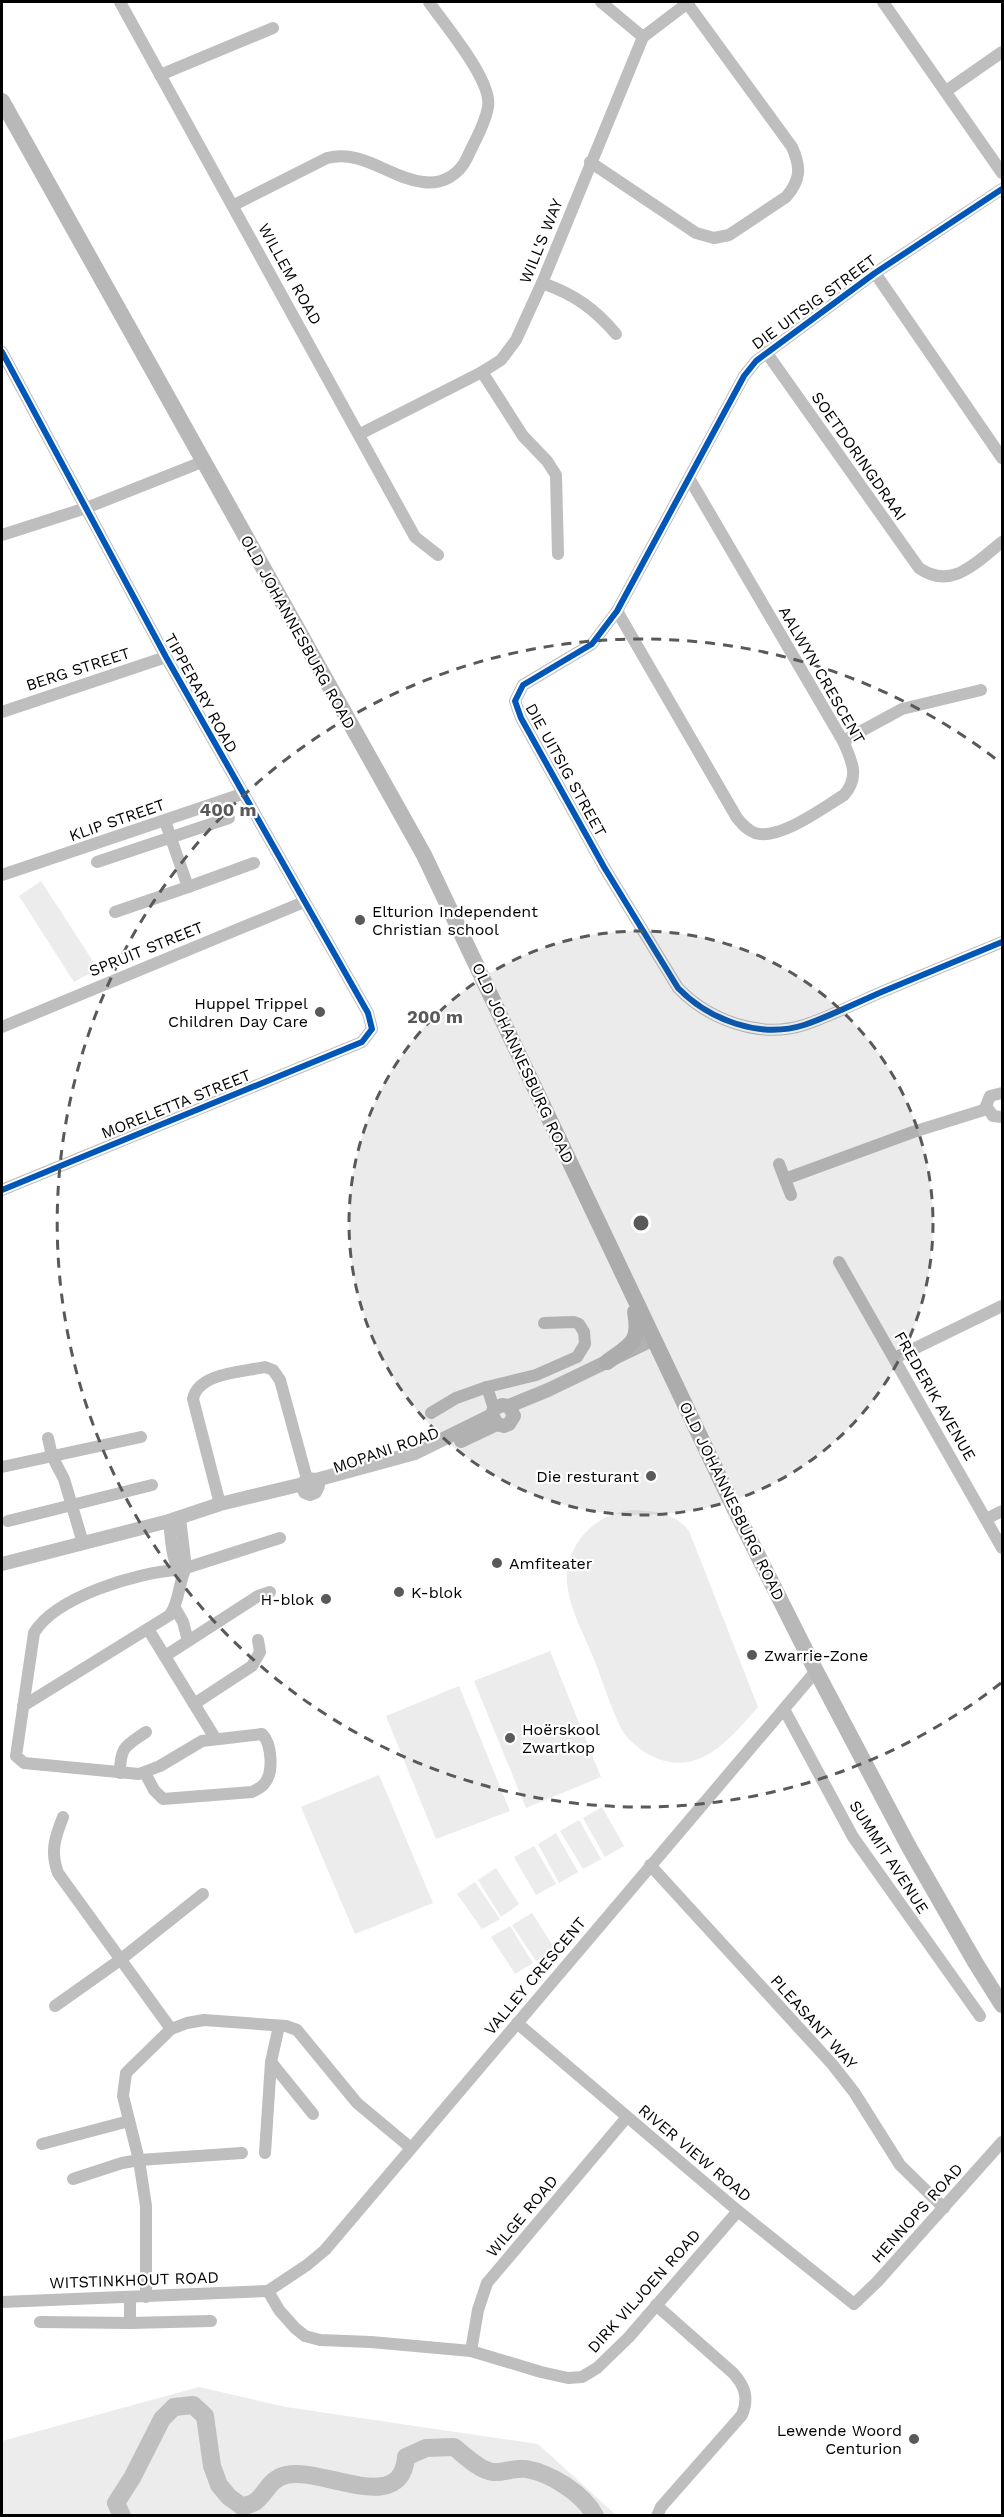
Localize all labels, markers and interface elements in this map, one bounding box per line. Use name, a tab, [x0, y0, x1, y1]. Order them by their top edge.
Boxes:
street label: WILL'S WAY	[515, 196, 567, 286]
street label: WILLEM ROAD	[254, 220, 326, 328]
street label: DIE UITSIG STREET	[748, 250, 880, 354]
street label: SOETDORINGDRAAI	[808, 388, 910, 524]
street label: OLD JOHANNESBURG ROAD	[237, 532, 359, 732]
street label: AALWYN CRESCENT	[775, 603, 869, 747]
street label: TIPPERARY ROAD	[160, 630, 242, 756]
street label: BERG STREET	[24, 643, 133, 695]
street label: DIE UITSIG STREET	[521, 700, 611, 840]
street label: KLIP STREET	[67, 795, 168, 845]
text: 400 m	[200, 799, 256, 820]
place label: Elturion Independent Christian school	[372, 902, 538, 939]
marker: Elturion Independent Christian school	[353, 913, 367, 927]
street label: SPRUIT STREET	[86, 917, 206, 981]
street label: OLD JOHANNESBURG ROAD	[468, 960, 578, 1166]
place label: Huppel Trippel Children Day Care	[168, 994, 308, 1031]
marker: Huppel Trippel Children Day Care	[313, 1005, 327, 1019]
text: 200 m	[407, 1006, 463, 1027]
street label: MORELETTA STREET	[98, 1065, 254, 1143]
centre of rings	[631, 1213, 651, 1233]
street label: FREDERIK AVENUE	[890, 1328, 980, 1464]
street label: OLD JOHANNESBURG ROAD	[675, 1398, 789, 1604]
street label: MOPANI ROAD	[330, 1423, 442, 1477]
place label: Die resturant	[536, 1467, 639, 1486]
marker: Die resturant	[644, 1469, 658, 1483]
place label: Amfiteater	[509, 1554, 593, 1573]
marker: Amfiteater	[490, 1556, 504, 1570]
place label: K-blok	[411, 1583, 462, 1602]
marker: K-blok	[392, 1585, 406, 1599]
place label: H-blok	[260, 1590, 314, 1609]
marker: H-blok	[319, 1592, 333, 1606]
place label: Zwarrie-Zone	[764, 1646, 868, 1665]
marker: Zwarrie-Zone	[745, 1648, 759, 1662]
place label: Hoërskool Zwartkop	[522, 1720, 600, 1757]
marker: Hoërskool Zwartkop	[503, 1731, 517, 1745]
street label: SUMMIT AVENUE	[845, 1797, 933, 1917]
street label: VALLEY CRESCENT	[480, 1913, 590, 2039]
street label: PLEASANT WAY	[767, 1971, 861, 2073]
street label: RIVER VIEW ROAD	[635, 2100, 755, 2206]
street label: HENNOPS ROAD	[867, 2159, 967, 2267]
street label: WILGE ROAD	[482, 2171, 562, 2261]
street label: DIRK VILJOEN ROAD	[584, 2225, 704, 2357]
street label: WITSTINKHOUT ROAD	[49, 2268, 219, 2292]
place label: Lewende Woord Centurion	[777, 2421, 902, 2458]
marker: Lewende Woord Centurion	[907, 2432, 921, 2446]

